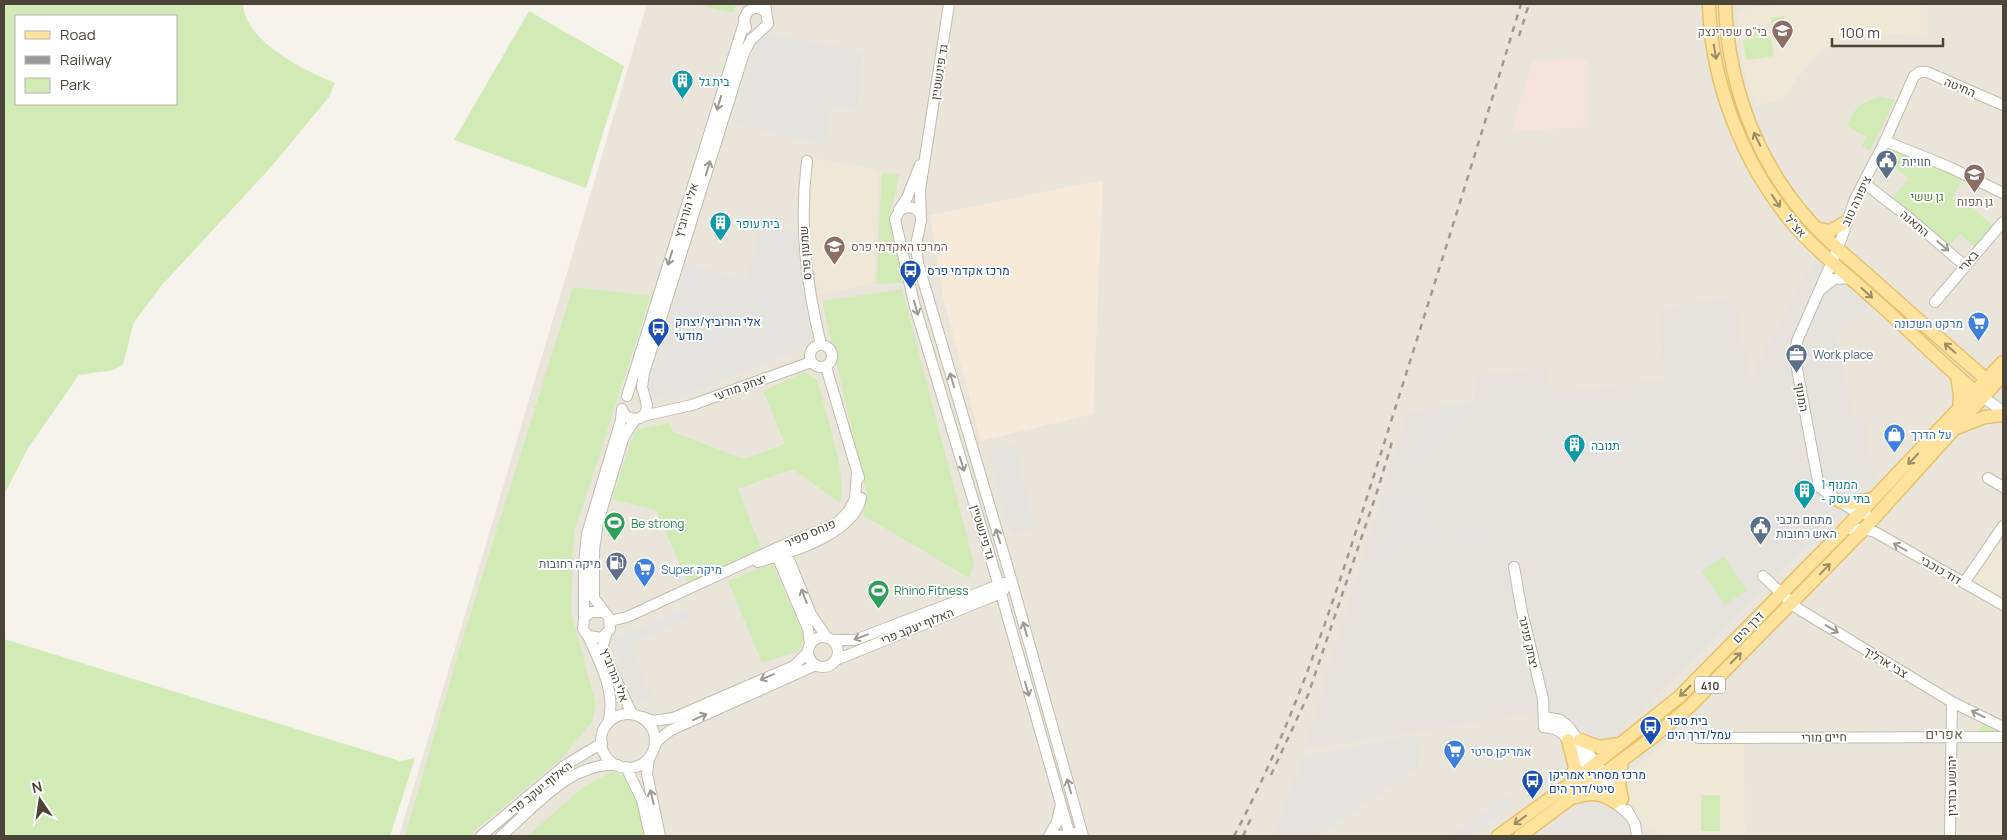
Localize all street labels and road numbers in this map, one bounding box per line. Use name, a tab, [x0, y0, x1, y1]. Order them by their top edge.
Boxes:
street label: גד פינשטיין	[926, 42, 952, 101]
street label: החיטה	[1942, 73, 1978, 101]
street label: ציפורה טוב	[1837, 173, 1875, 229]
street label: אלי הורוביץ	[670, 180, 702, 239]
street label: התאנה	[1897, 206, 1933, 240]
street label: אצ"ל	[1781, 211, 1811, 241]
street label: שמעון פרס	[795, 225, 815, 281]
street label: בארי	[1954, 246, 1983, 275]
street label: יצחק מודעי	[711, 370, 769, 404]
street label: המנוף	[1791, 381, 1813, 413]
street label: גד פינשטיין	[967, 503, 999, 562]
street label: פנחס ספיר	[782, 515, 838, 551]
street label: דוד כוכבי	[1917, 551, 1965, 589]
street label: האלוף יעקב פרי	[878, 604, 956, 648]
street label: דרך הים	[1728, 607, 1768, 647]
street label: יצחק פניגר	[1515, 614, 1543, 670]
street label: צבי ארליך	[1861, 642, 1911, 682]
street label: אלי הורוביץ	[597, 646, 633, 705]
road number: 410	[1695, 676, 1725, 694]
street label: חיים מורי	[1801, 728, 1847, 746]
street label: יהושע בורגין	[1943, 756, 1960, 816]
street label: האלוף יעקב פרי	[504, 757, 576, 819]

